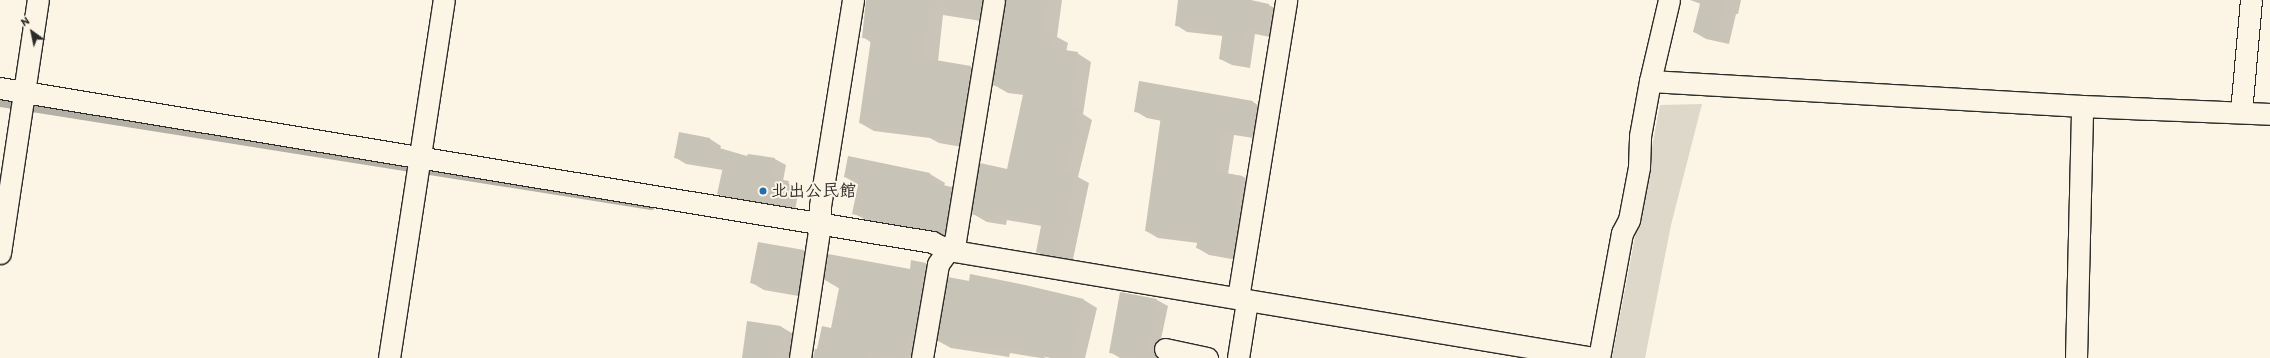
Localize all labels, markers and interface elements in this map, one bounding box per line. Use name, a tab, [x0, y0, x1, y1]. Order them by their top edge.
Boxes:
north arrow	[12, 12, 52, 52]
text: N	[19, 14, 32, 29]
place label: 北出公民館	[771, 181, 856, 201]
marker: 北出公民館	[758, 186, 768, 196]

